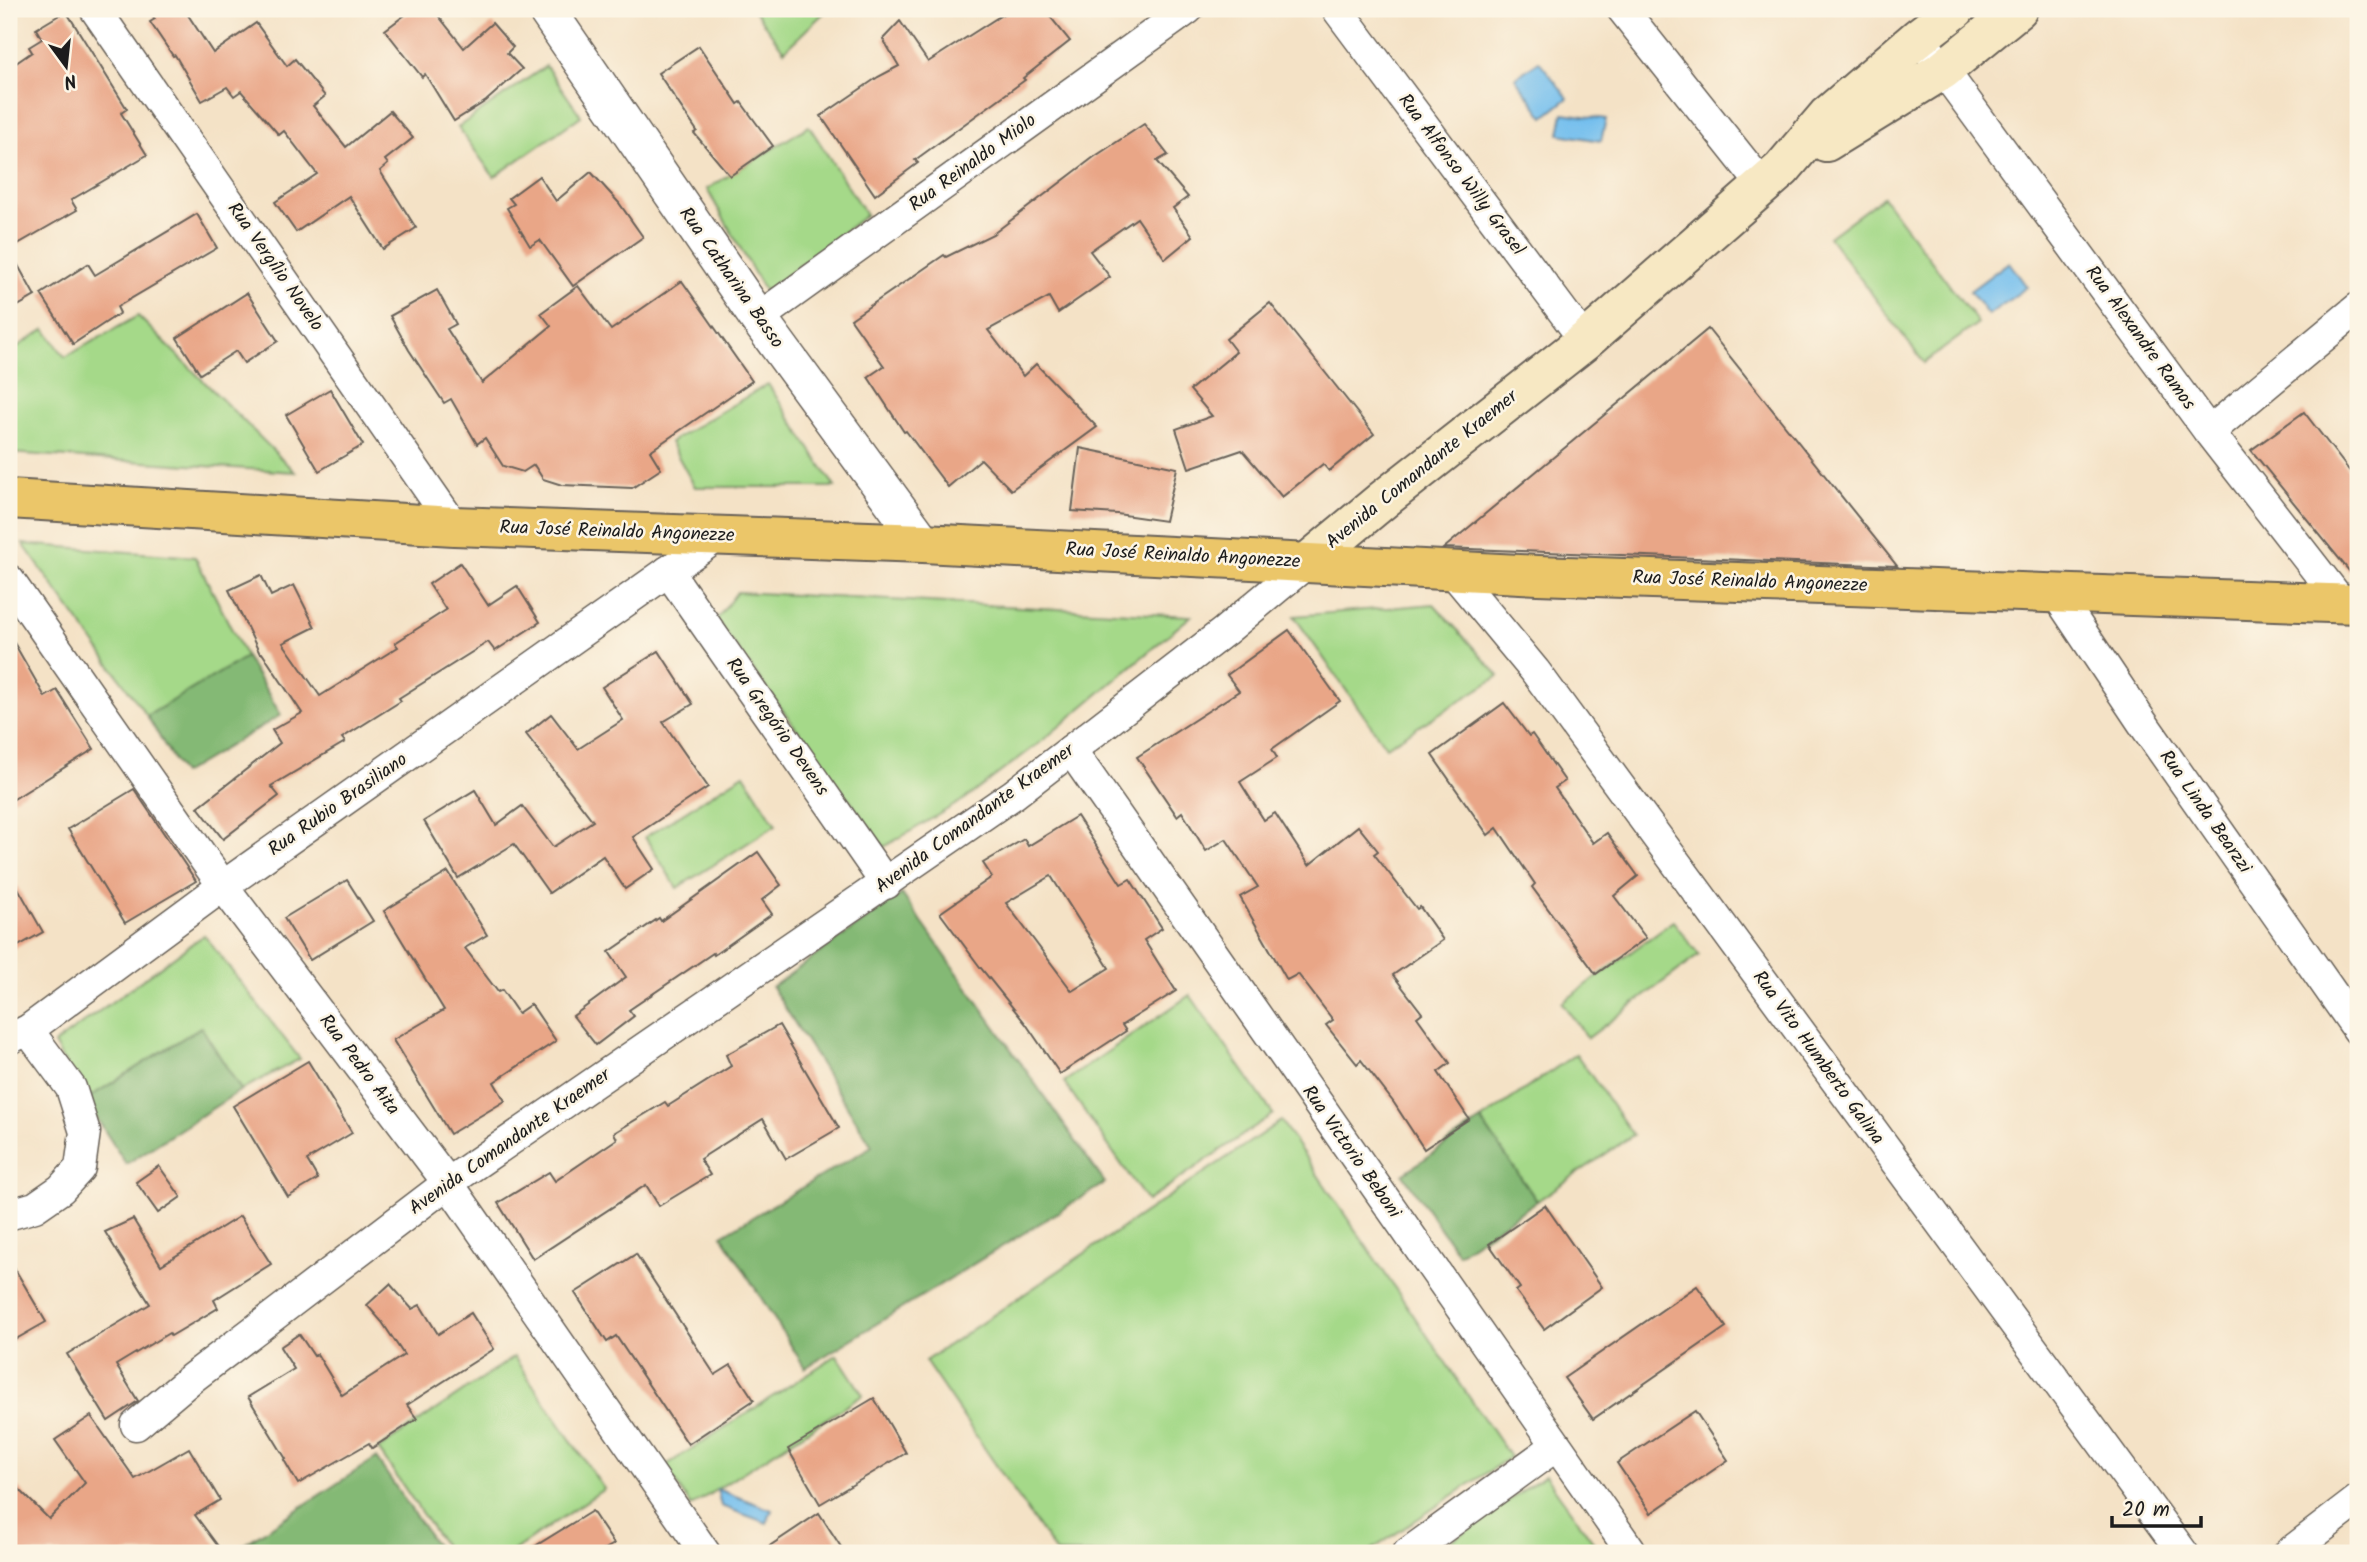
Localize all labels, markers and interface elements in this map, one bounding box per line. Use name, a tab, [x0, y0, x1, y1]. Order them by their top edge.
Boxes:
north arrow	[32, 32, 102, 102]
text: N	[60, 64, 80, 97]
street label: Rua Alfonso Willy Grasel	[1390, 88, 1532, 263]
street label: Rua Reinaldo Miolo	[903, 106, 1043, 220]
street label: Rua Vergílio Novelo	[219, 196, 331, 338]
street label: Rua Catharina Basso	[671, 201, 791, 355]
street label: Rua Alexandre Ramos	[2077, 259, 2203, 417]
street label: Avenida Comandante Kraemer	[1319, 382, 1526, 557]
street label: Rua José Reinaldo Angonezze	[499, 513, 735, 551]
street label: Rua José Reinaldo Angonezze	[1065, 535, 1302, 577]
street label: Rua José Reinaldo Angonezze	[1632, 563, 1868, 601]
street label: Rua Gregório Devens	[718, 651, 836, 803]
street label: Avenida Comandante Kraemer	[869, 735, 1082, 902]
street label: Rua Linda Bearzzi	[2151, 744, 2260, 881]
street label: Rua Rubio Brasiliano	[262, 746, 414, 864]
street label: Rua Vito Humberto Galina	[1744, 965, 1892, 1151]
street label: Rua Pedro Aita	[311, 1008, 407, 1122]
street label: Avenida Comandante Kraemer	[403, 1060, 618, 1223]
street label: Rua Victorio Beboni	[1294, 1079, 1409, 1226]
scale bar	[2112, 1485, 2201, 1529]
text: 20 m	[2122, 1494, 2170, 1527]

